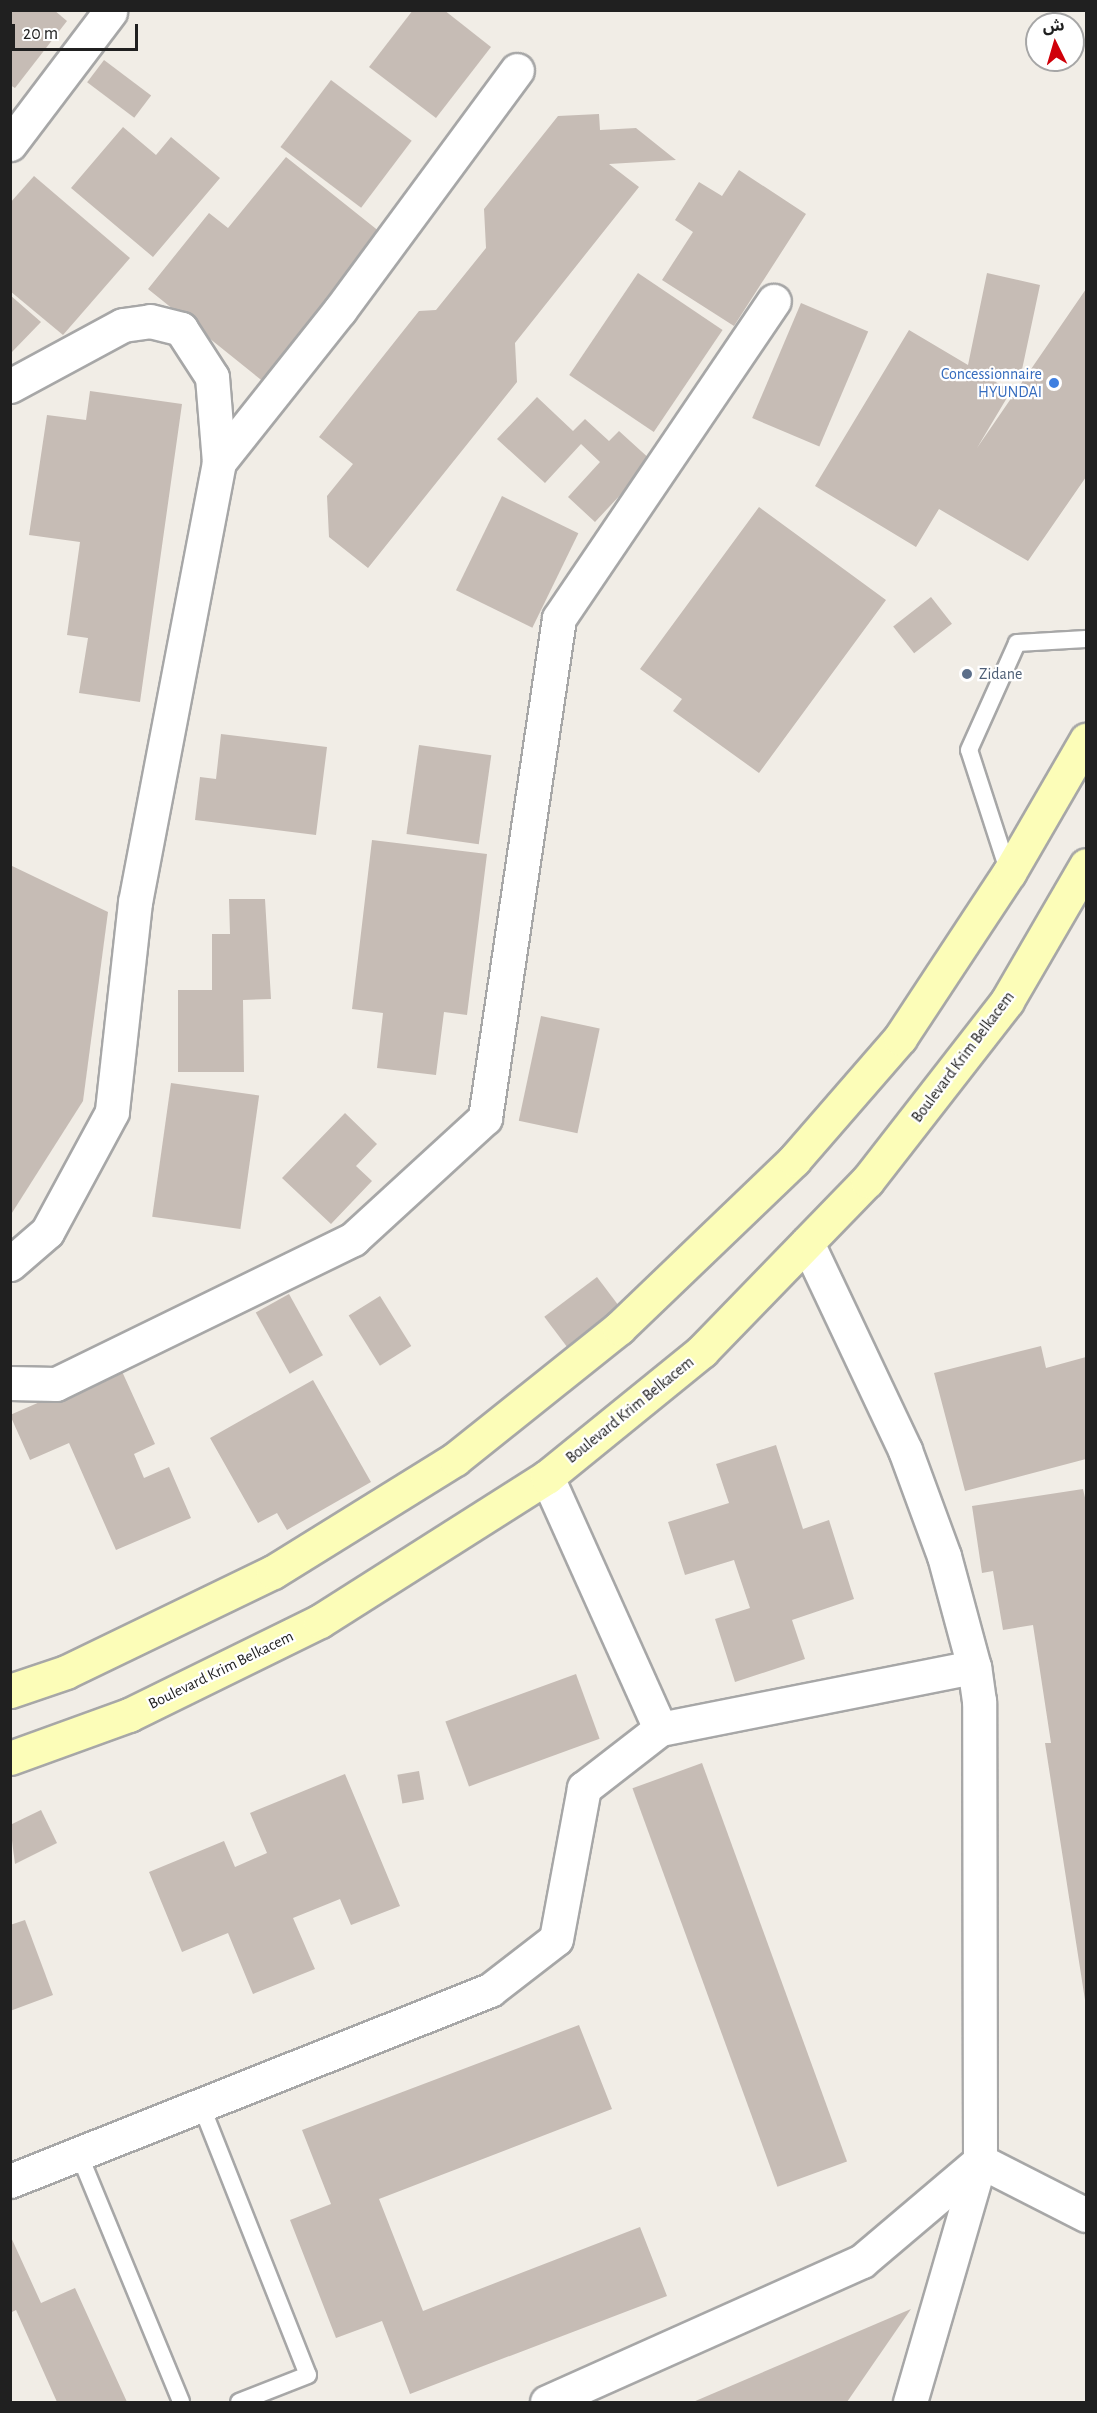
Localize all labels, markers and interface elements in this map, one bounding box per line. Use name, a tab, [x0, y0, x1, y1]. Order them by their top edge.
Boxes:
scale bar	[15, 12, 141, 50]
north arrow	[1025, 12, 1085, 72]
text: ش	[1042, 17, 1065, 35]
text: 20 m	[23, 25, 58, 43]
place label: Concessionnaire HYUNDAI	[941, 364, 1042, 402]
marker: Concessionnaire HYUNDAI	[1047, 376, 1061, 390]
place label: Zidane	[979, 664, 1022, 684]
marker: Zidane	[960, 667, 974, 681]
street label: Boulevard Krim Belkacem	[907, 988, 1019, 1126]
street label: Boulevard Krim Belkacem	[562, 1352, 698, 1468]
street label: Boulevard Krim Belkacem	[145, 1626, 297, 1714]

